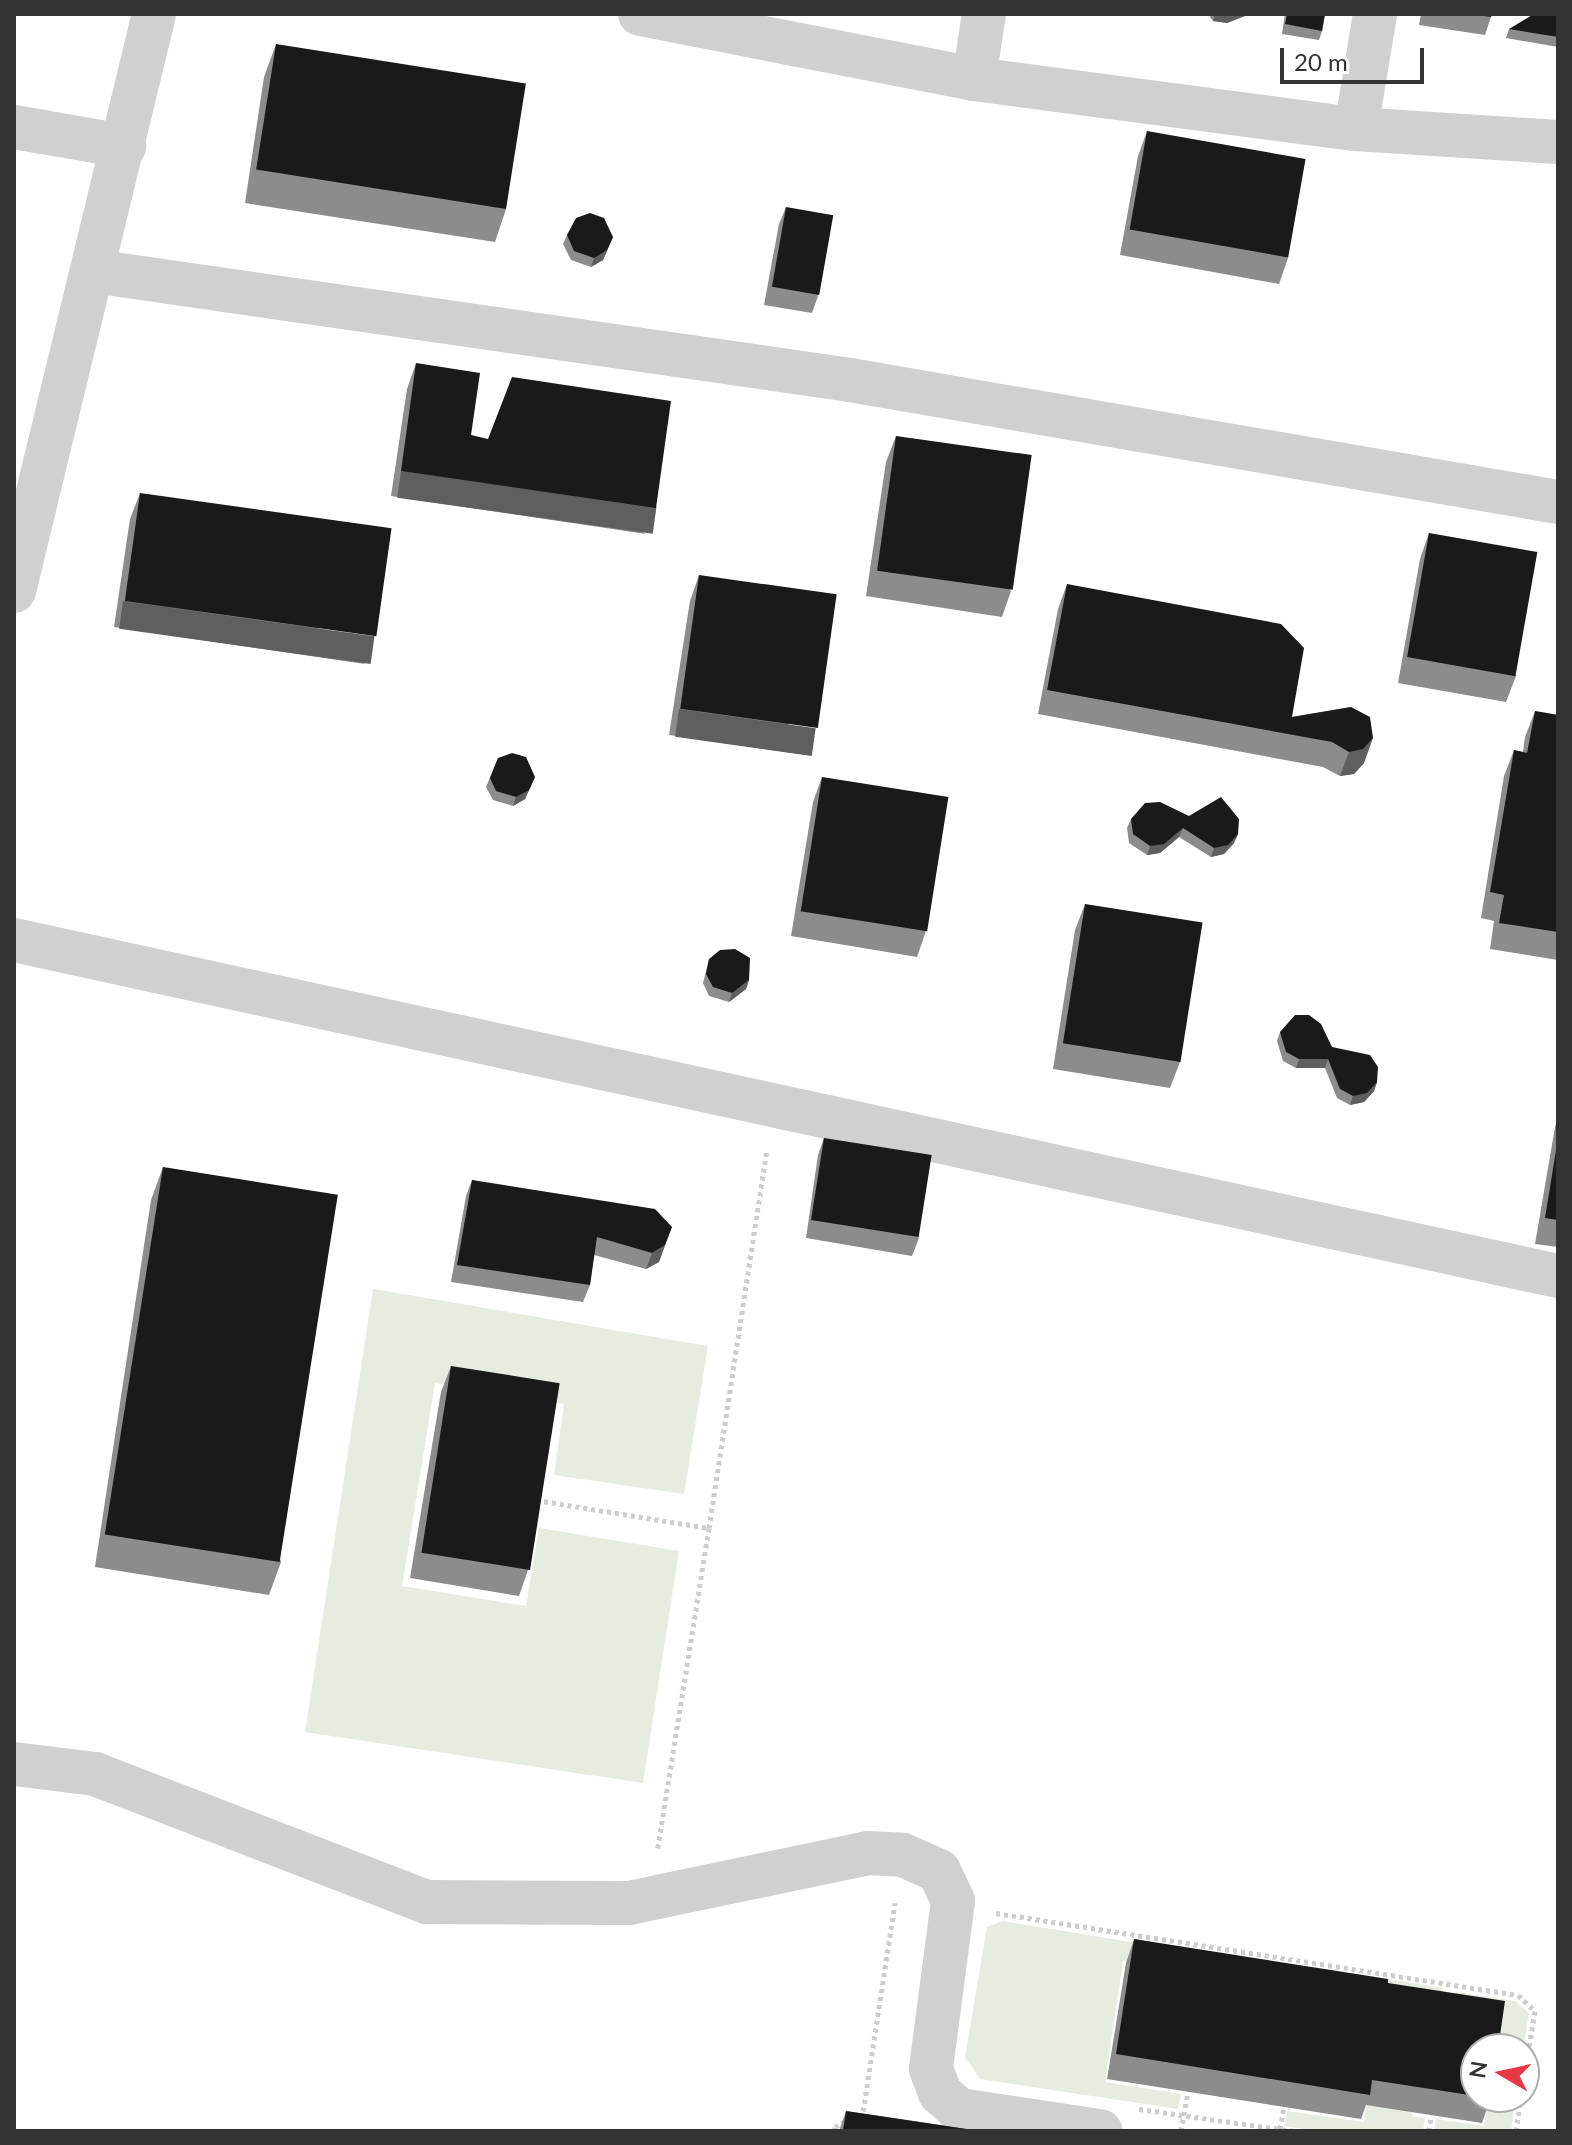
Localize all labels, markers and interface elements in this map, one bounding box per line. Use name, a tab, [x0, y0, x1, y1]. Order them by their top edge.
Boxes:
scale bar	[1284, 32, 1428, 82]
text: 20 m	[1294, 47, 1348, 76]
north arrow	[1460, 2033, 1540, 2113]
text: N	[1463, 2059, 1492, 2080]

